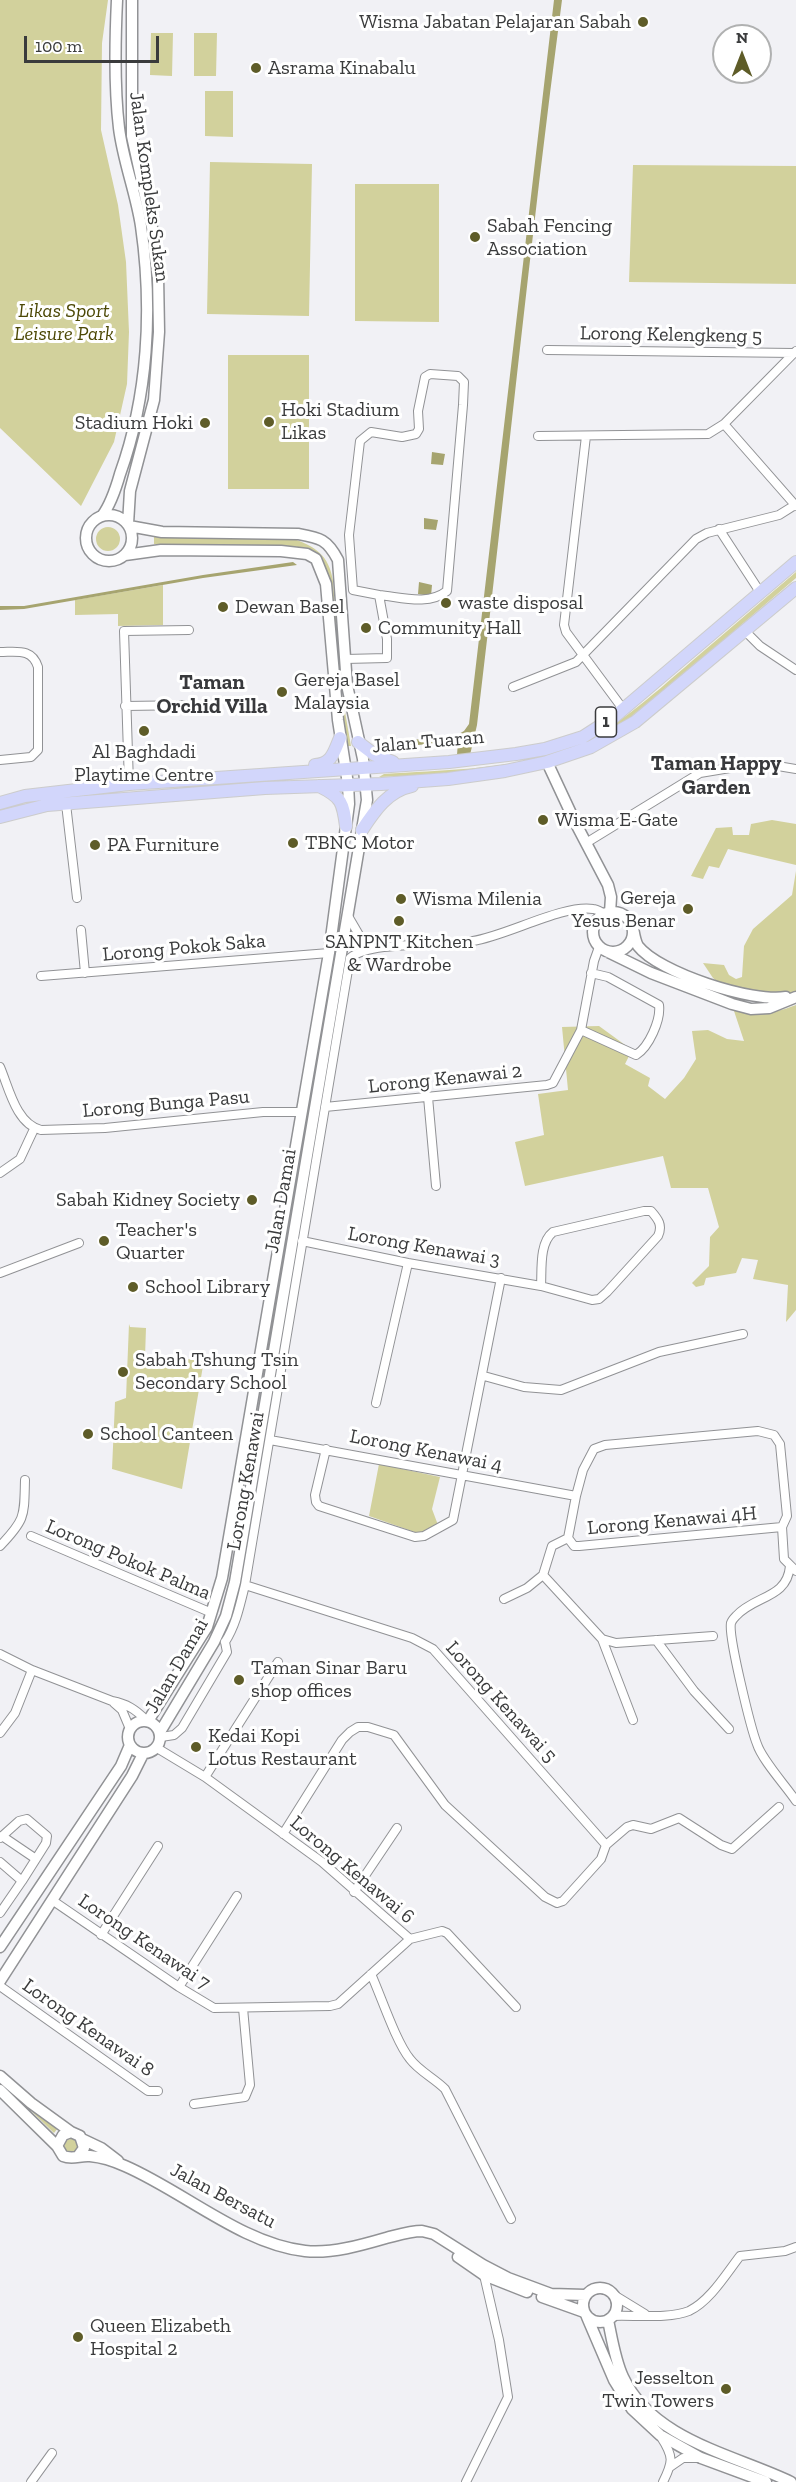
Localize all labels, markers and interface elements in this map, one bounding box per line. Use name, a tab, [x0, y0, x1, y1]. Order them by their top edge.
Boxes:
place label: Wisma Jabatan Pelajaran Sabah	[359, 10, 631, 34]
marker: Wisma Jabatan Pelajaran Sabah	[636, 15, 650, 29]
scale bar	[27, 24, 162, 62]
north arrow	[712, 24, 772, 84]
text: N	[736, 28, 748, 47]
text: 100 m	[35, 35, 82, 57]
place label: Asrama Kinabalu	[268, 56, 416, 80]
marker: Asrama Kinabalu	[249, 61, 263, 75]
street label: Jalan Kompleks Sukan	[124, 90, 174, 284]
place label: Sabah Fencing Association	[487, 214, 612, 261]
marker: Sabah Fencing Association	[468, 230, 482, 244]
park label: Likas Sport Leisure Park	[14, 299, 114, 346]
street label: Lorong Kelengkeng 5	[580, 321, 762, 349]
place label: Hoki Stadium Likas	[281, 398, 399, 445]
place label: Stadium Hoki	[75, 411, 193, 435]
marker: Hoki Stadium Likas	[262, 415, 276, 429]
marker: Stadium Hoki	[198, 416, 212, 430]
place label: waste disposal	[458, 591, 583, 615]
place label: Dewan Basel	[235, 595, 345, 619]
marker: waste disposal	[439, 596, 453, 610]
marker: Dewan Basel	[216, 600, 230, 614]
place label: Community Hall	[378, 616, 521, 640]
marker: Community Hall	[359, 621, 373, 635]
place label: Gereja Basel Malaysia	[294, 668, 399, 715]
district label: Taman Orchid Villa	[156, 670, 268, 720]
marker: Gereja Basel Malaysia	[275, 685, 289, 699]
road number: 1	[596, 707, 616, 737]
marker: Al Baghdadi Playtime Centre	[137, 724, 151, 738]
street label: Jalan Tuaran	[371, 725, 485, 759]
place label: Al Baghdadi Playtime Centre	[74, 740, 214, 787]
district label: Taman Happy Garden	[651, 751, 781, 801]
place label: Wisma E-Gate	[555, 808, 678, 832]
marker: Wisma E-Gate	[536, 813, 550, 827]
place label: TBNC Motor	[305, 831, 415, 855]
place label: PA Furniture	[107, 833, 219, 857]
marker: TBNC Motor	[286, 836, 300, 850]
marker: PA Furniture	[88, 838, 102, 852]
place label: Gereja Yesus Benar	[572, 886, 676, 933]
place label: Wisma Milenia	[413, 887, 542, 911]
marker: Wisma Milenia	[394, 892, 408, 906]
marker: Gereja Yesus Benar	[681, 902, 695, 916]
marker: SANPNT Kitchen & Wardrobe	[392, 914, 406, 928]
street label: Lorong Pokok Saka	[101, 929, 267, 967]
place label: SANPNT Kitchen & Wardrobe	[325, 930, 473, 977]
street label: Lorong Kenawai 2	[367, 1059, 523, 1099]
street label: Lorong Bunga Pasu	[81, 1085, 251, 1123]
street label: Jalan Damai	[260, 1147, 302, 1255]
place label: Sabah Kidney Society	[56, 1188, 240, 1212]
marker: Sabah Kidney Society	[245, 1193, 259, 1207]
place label: Teacher's Quarter	[116, 1218, 197, 1265]
street label: Lorong Kenawai 3	[346, 1222, 502, 1272]
marker: Teacher's Quarter	[97, 1234, 111, 1248]
place label: School Library	[145, 1275, 270, 1299]
marker: School Library	[126, 1280, 140, 1294]
place label: Sabah Tshung Tsin Secondary School	[135, 1348, 298, 1395]
marker: Sabah Tshung Tsin Secondary School	[116, 1365, 130, 1379]
street label: Lorong Kenawai	[222, 1410, 270, 1552]
place label: School Canteen	[100, 1422, 233, 1446]
street label: Lorong Kenawai 4	[348, 1424, 504, 1478]
marker: School Canteen	[81, 1427, 95, 1441]
street label: Lorong Kenawai 4H	[586, 1502, 758, 1540]
street label: Lorong Pokok Palma	[42, 1514, 214, 1606]
street label: Jalan Damai	[140, 1614, 214, 1718]
street label: Lorong Kenawai 5	[440, 1636, 562, 1768]
place label: Taman Sinar Baru shop offices	[251, 1656, 407, 1703]
marker: Taman Sinar Baru shop offices	[232, 1673, 246, 1687]
place label: Kedai Kopi Lotus Restaurant	[208, 1724, 357, 1771]
marker: Kedai Kopi Lotus Restaurant	[189, 1740, 203, 1754]
street label: Lorong Kenawai 6	[285, 1811, 419, 1929]
street label: Lorong Kenawai 7	[73, 1889, 215, 1995]
street label: Lorong Kenawai 8	[18, 1974, 158, 2082]
street label: Jalan Bersatu	[166, 2158, 280, 2234]
place label: Queen Elizabeth Hospital 2	[90, 2314, 231, 2361]
marker: Queen Elizabeth Hospital 2	[71, 2330, 85, 2344]
place label: Jesselton Twin Towers	[602, 2366, 714, 2413]
marker: Jesselton Twin Towers	[719, 2382, 733, 2396]

